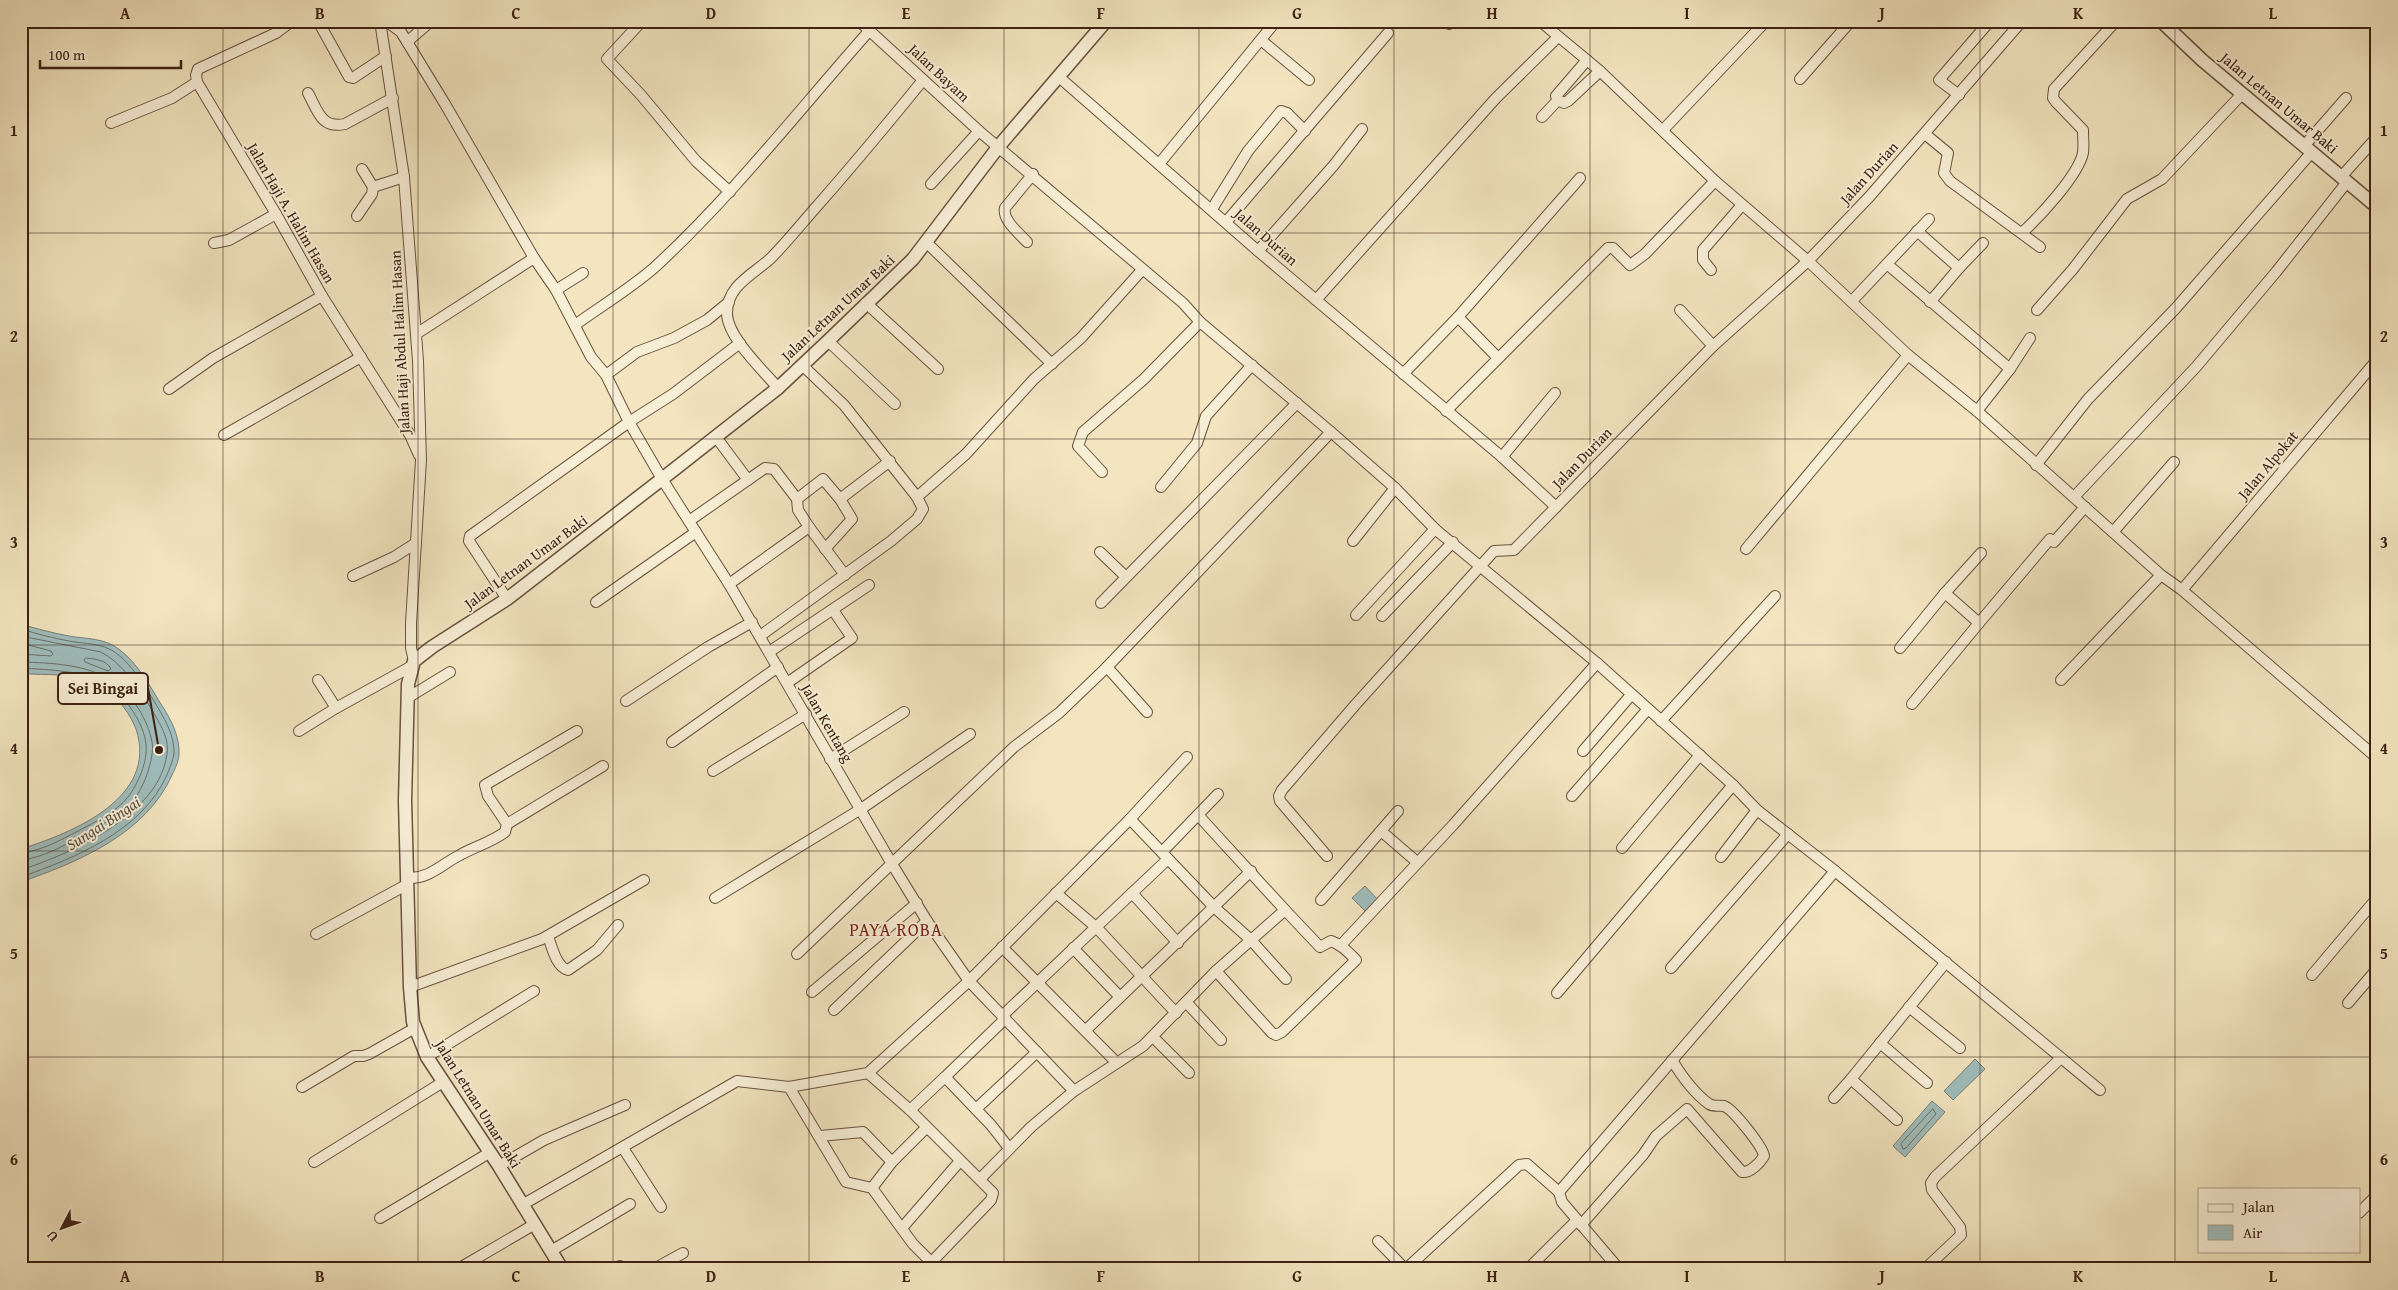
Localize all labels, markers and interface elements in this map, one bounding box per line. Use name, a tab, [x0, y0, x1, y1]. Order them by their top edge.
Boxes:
text: A	[120, 1, 131, 25]
text: B	[315, 1, 325, 25]
text: C	[511, 1, 521, 25]
text: D	[706, 1, 716, 25]
text: E	[902, 1, 911, 25]
text: F	[1097, 1, 1105, 25]
text: G	[1292, 1, 1302, 25]
text: H	[1486, 1, 1498, 25]
text: I	[1684, 1, 1690, 25]
text: J	[1876, 1, 1885, 25]
text: K	[2073, 1, 2084, 25]
text: L	[2269, 1, 2278, 25]
street label: Jalan Bayam	[903, 37, 975, 107]
scale bar	[40, 38, 181, 70]
text: 100 m	[48, 44, 86, 65]
street label: Jalan Letnan Umar Baki	[2214, 46, 2343, 158]
text: 1	[10, 118, 18, 142]
text: 1	[2380, 118, 2388, 142]
street label: Jalan Durian	[1833, 136, 1903, 210]
street label: Jalan Haji A. Halim Hasan	[242, 137, 341, 287]
street label: Jalan Durian	[1229, 202, 1303, 270]
street label: Jalan Haji Abdul Halim Hasan	[384, 249, 415, 436]
street label: Jalan Letnan Umar Baki	[775, 250, 899, 367]
text: 2	[10, 324, 18, 348]
text: 2	[2380, 324, 2388, 348]
street label: Jalan Durian	[1546, 422, 1617, 494]
street label: Jalan Alpokat	[2231, 425, 2303, 505]
street label: Jalan Letnan Umar Baki	[458, 510, 592, 615]
text: 3	[10, 530, 18, 554]
text: 3	[2380, 530, 2388, 554]
callout: Sei Bingai	[58, 673, 148, 704]
text: Sei Bingai	[68, 676, 138, 700]
street label: Jalan Kentang	[795, 678, 859, 766]
text: 4	[10, 736, 18, 760]
text: 4	[2380, 736, 2388, 760]
water label: Sungai Bingai	[61, 790, 145, 856]
district label: PAYA ROBA	[849, 916, 943, 943]
text: 5	[10, 941, 18, 965]
text: 5	[2380, 941, 2388, 965]
street label: Jalan Letnan Umar Baki	[429, 1034, 527, 1172]
text: 6	[10, 1147, 18, 1171]
text: 6	[2380, 1147, 2388, 1171]
legend	[2198, 1188, 2360, 1252]
text: Jalan	[2241, 1196, 2275, 1217]
north arrow	[38, 1202, 88, 1252]
text: Air	[2243, 1222, 2263, 1243]
text: U	[41, 1226, 63, 1247]
text: A	[120, 1264, 131, 1288]
text: B	[315, 1264, 325, 1288]
text: C	[511, 1264, 521, 1288]
text: D	[706, 1264, 716, 1288]
text: E	[902, 1264, 911, 1288]
text: F	[1097, 1264, 1105, 1288]
text: G	[1292, 1264, 1302, 1288]
text: H	[1486, 1264, 1498, 1288]
text: I	[1684, 1264, 1690, 1288]
text: J	[1876, 1264, 1885, 1288]
text: K	[2073, 1264, 2084, 1288]
text: L	[2269, 1264, 2278, 1288]

